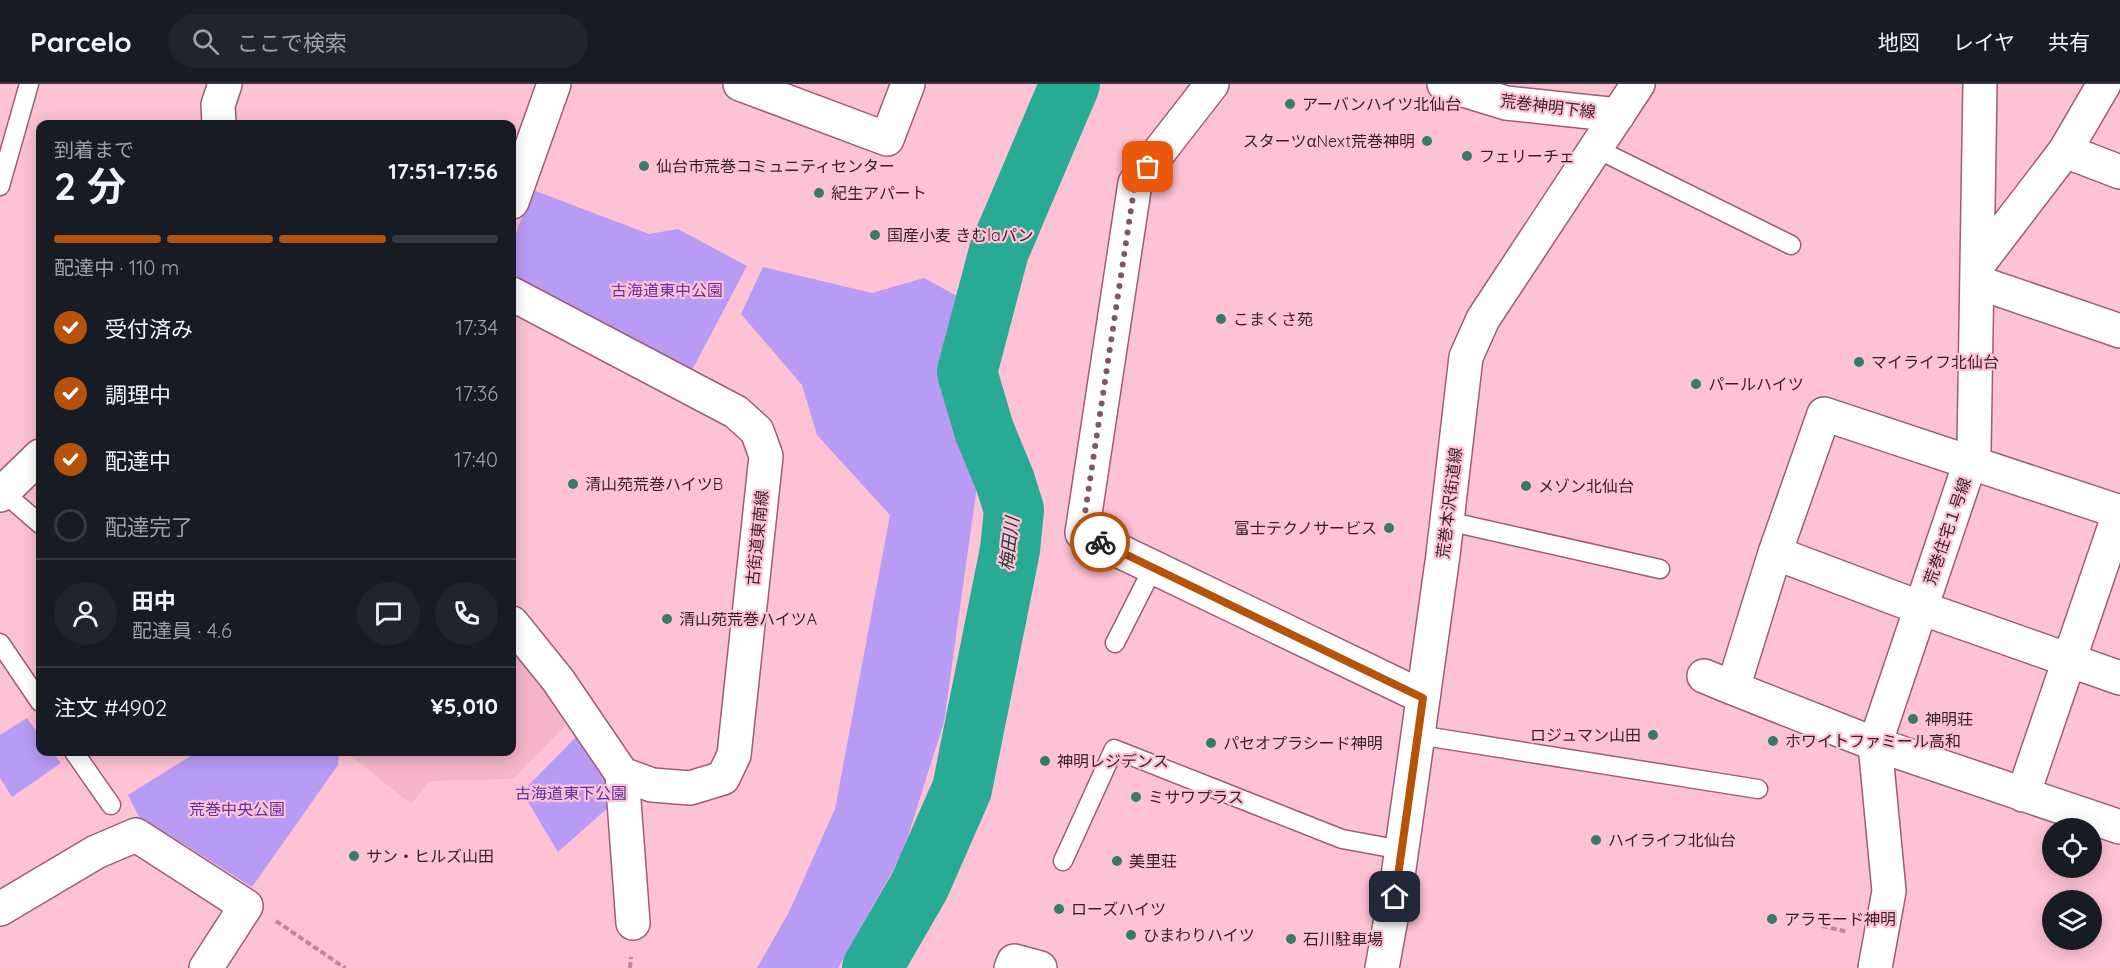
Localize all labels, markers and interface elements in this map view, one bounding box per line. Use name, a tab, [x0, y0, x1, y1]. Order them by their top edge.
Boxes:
search box	[168, 14, 588, 68]
text: Parcelo	[30, 24, 132, 59]
icon: search	[189, 25, 222, 58]
text: ここで検索	[237, 29, 347, 57]
text: 地図	[1878, 29, 1920, 55]
text: レイヤ	[1953, 29, 2015, 55]
text: 共有	[2048, 29, 2090, 55]
street label: 荒巻神明下線	[1499, 90, 1597, 122]
place label: アーバンハイツ北仙台	[1302, 94, 1461, 114]
marker: アーバンハイツ北仙台	[1283, 97, 1297, 111]
place label: スターツαNext荒巻神明	[1243, 131, 1415, 151]
marker: スターツαNext荒巻神明	[1420, 134, 1434, 148]
text: 到着まで	[54, 137, 134, 162]
pin	[1122, 141, 1173, 192]
place label: フェリーチェ	[1479, 146, 1575, 166]
marker: フェリーチェ	[1460, 149, 1474, 163]
icon: bag	[1131, 150, 1164, 183]
place label: 仙台市荒巻コミュニティセンター	[656, 156, 895, 176]
text: 17:51–17:56	[388, 157, 498, 185]
marker: 仙台市荒巻コミュニティセンター	[637, 159, 651, 173]
text: 2 分	[54, 161, 126, 210]
place label: 紀生アパート	[831, 183, 927, 203]
marker: 紀生アパート	[812, 186, 826, 200]
place label: 国産小麦 きむlaパン	[887, 225, 1034, 245]
marker: 国産小麦 きむlaパン	[868, 228, 882, 242]
text: 配達中 · 110 m	[54, 255, 179, 280]
park label: 古海道東中公園	[611, 280, 723, 300]
place label: こまくさ苑	[1233, 309, 1313, 329]
icon: check	[54, 311, 87, 344]
marker: こまくさ苑	[1214, 312, 1228, 326]
text: 受付済み	[105, 315, 193, 343]
text: 17:34	[456, 315, 498, 340]
place label: マイライフ北仙台	[1871, 352, 1999, 372]
marker: マイライフ北仙台	[1852, 355, 1866, 369]
place label: パールハイツ	[1708, 374, 1804, 394]
icon: check	[54, 377, 87, 410]
marker: パールハイツ	[1689, 377, 1703, 391]
text: 調理中	[105, 381, 171, 409]
text: 17:36	[455, 381, 498, 406]
icon: check	[54, 443, 87, 476]
street label: 荒巻本沢街道線	[1432, 446, 1466, 560]
text: 配達中	[105, 447, 171, 475]
text: 17:40	[454, 447, 498, 472]
place label: 清山苑荒巻ハイツB	[585, 474, 723, 494]
street label: 荒巻住宅１号線	[1919, 475, 1975, 587]
place label: メゾン北仙台	[1538, 476, 1634, 496]
marker: 清山苑荒巻ハイツB	[566, 477, 580, 491]
marker: メゾン北仙台	[1519, 479, 1533, 493]
street label: 古街道東南線	[742, 489, 772, 587]
courier	[1070, 512, 1130, 572]
text: 配達完了	[105, 513, 193, 541]
water label: 梅田川	[994, 514, 1024, 572]
place label: 富士テクノサービス	[1234, 518, 1377, 538]
marker: 富士テクノサービス	[1382, 521, 1396, 535]
icon: bike	[1084, 526, 1117, 559]
button: person	[54, 582, 117, 645]
button: chat	[357, 582, 420, 645]
button: phone	[435, 582, 498, 645]
text: 田中	[132, 587, 176, 615]
place label: 清山苑荒巻ハイツA	[679, 609, 817, 629]
marker: 清山苑荒巻ハイツA	[660, 612, 674, 626]
text: 配達員 · 4.6	[132, 618, 232, 643]
text: ¥5,010	[431, 692, 498, 720]
text: 注文 #4902	[54, 694, 167, 722]
place label: 神明荘	[1925, 709, 1973, 729]
marker: 神明荘	[1906, 712, 1920, 726]
place label: ロジュマン山田	[1530, 725, 1641, 745]
marker: ロジュマン山田	[1646, 728, 1660, 742]
place label: ホワイトファミール高和	[1785, 731, 1961, 751]
place label: パセオプラシード神明	[1223, 733, 1383, 753]
marker: ホワイトファミール高和	[1766, 734, 1780, 748]
marker: パセオプラシード神明	[1204, 736, 1218, 750]
place label: 神明レジデンス	[1057, 751, 1169, 771]
marker: 神明レジデンス	[1038, 754, 1052, 768]
park label: 古海道東下公園	[515, 783, 627, 803]
place label: ミサワプラス	[1148, 787, 1244, 807]
marker: ミサワプラス	[1129, 790, 1143, 804]
park label: 荒巻中央公園	[189, 799, 285, 819]
map controls	[2042, 818, 2102, 950]
button: locate	[2042, 818, 2102, 878]
place label: ハイライフ北仙台	[1608, 830, 1736, 850]
marker: ハイライフ北仙台	[1589, 833, 1603, 847]
place label: サン・ヒルズ山田	[366, 846, 494, 866]
marker: サン・ヒルズ山田	[347, 849, 361, 863]
place label: 美里荘	[1129, 851, 1177, 871]
marker: 美里荘	[1110, 854, 1124, 868]
pin	[1369, 871, 1420, 922]
icon: home	[1378, 880, 1411, 913]
button: layers	[2042, 890, 2102, 950]
place label: ローズハイツ	[1071, 899, 1166, 919]
marker: ローズハイツ	[1052, 902, 1066, 916]
place label: アラモード神明	[1784, 909, 1896, 929]
marker: アラモード神明	[1765, 912, 1779, 926]
place label: ひまわりハイツ	[1143, 925, 1255, 945]
marker: ひまわりハイツ	[1124, 928, 1138, 942]
place label: 石川駐車場	[1303, 929, 1383, 949]
marker: 石川駐車場	[1284, 932, 1298, 946]

